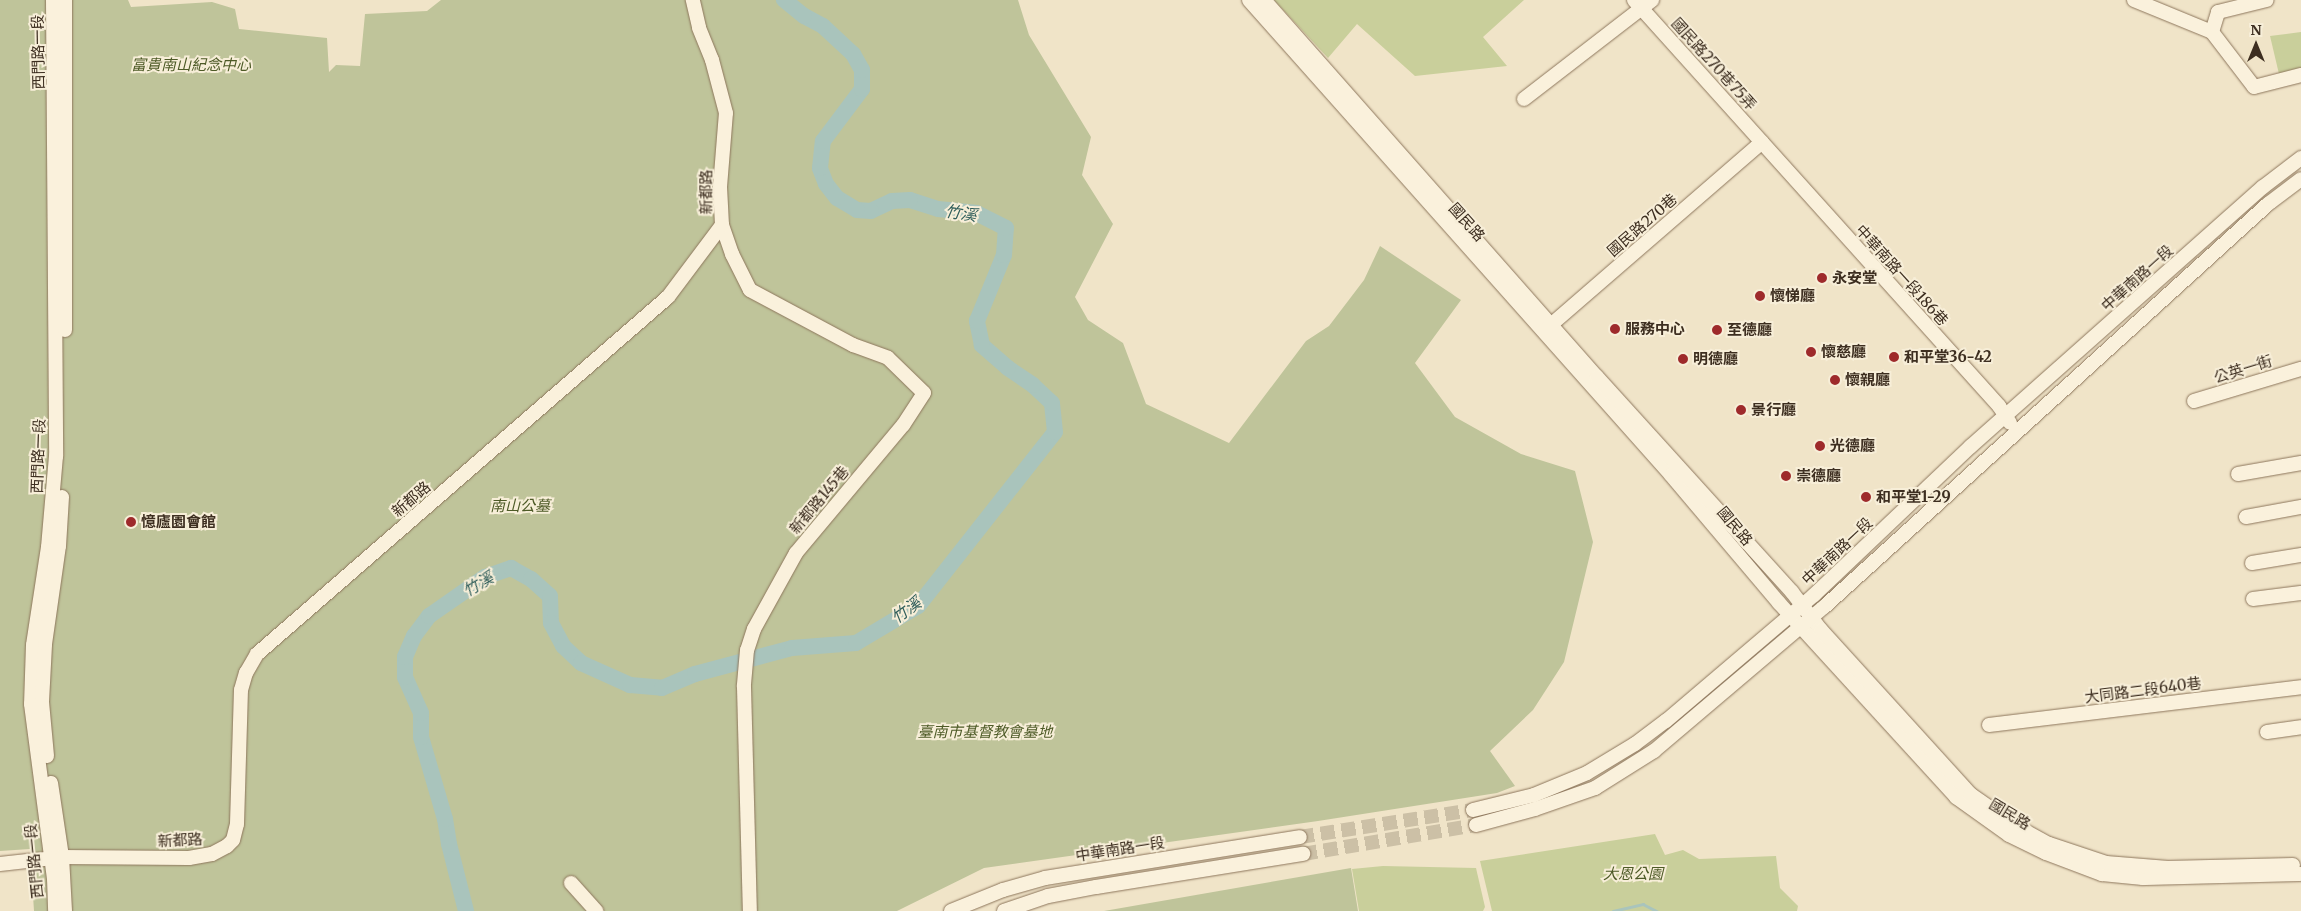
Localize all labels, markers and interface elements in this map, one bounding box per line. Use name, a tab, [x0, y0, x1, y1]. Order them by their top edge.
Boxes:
street label: 西門路一段	[28, 14, 48, 90]
street label: 國民路270巷75弄	[1668, 14, 1760, 114]
north arrow	[2231, 20, 2281, 70]
text: N	[2250, 21, 2262, 39]
park label: 富貴南山紀念中心	[131, 56, 251, 74]
street label: 新都路	[697, 170, 715, 214]
street label: 國民路270巷	[1604, 190, 1680, 260]
street label: 國民路	[1445, 199, 1489, 245]
water label: 竹溪	[944, 201, 978, 225]
street label: 中華南路一段186巷	[1852, 221, 1952, 329]
street label: 中華南路一段	[2098, 241, 2176, 315]
place label: 永安堂	[1832, 269, 1877, 287]
marker: 永安堂	[1816, 272, 1828, 284]
place label: 懷悌廳	[1770, 287, 1815, 305]
marker: 懷悌廳	[1754, 290, 1766, 302]
place label: 服務中心	[1625, 320, 1685, 338]
place label: 至德廳	[1727, 321, 1772, 339]
marker: 服務中心	[1609, 323, 1621, 335]
marker: 至德廳	[1711, 324, 1723, 336]
place label: 懷慈廳	[1821, 343, 1866, 361]
marker: 懷慈廳	[1805, 346, 1817, 358]
place label: 和平堂36-42	[1904, 348, 1992, 366]
place label: 明德廳	[1693, 350, 1738, 368]
marker: 和平堂36-42	[1888, 351, 1900, 363]
street label: 公英一街	[2212, 352, 2274, 386]
marker: 明德廳	[1677, 353, 1689, 365]
place label: 懷親廳	[1845, 371, 1890, 389]
marker: 懷親廳	[1829, 374, 1841, 386]
place label: 景行廳	[1751, 401, 1796, 419]
marker: 景行廳	[1735, 404, 1747, 416]
street label: 西門路一段	[28, 418, 48, 494]
place label: 光德廳	[1830, 437, 1875, 455]
marker: 光德廳	[1814, 440, 1826, 452]
street label: 新都路145巷	[786, 463, 852, 537]
place label: 崇德廳	[1796, 467, 1841, 485]
marker: 崇德廳	[1780, 470, 1792, 482]
street label: 新都路	[388, 477, 434, 521]
place label: 和平堂1-29	[1876, 488, 1952, 506]
marker: 和平堂1-29	[1860, 491, 1872, 503]
park label: 南山公墓	[490, 497, 550, 515]
street label: 國民路	[1714, 503, 1756, 549]
place label: 憶廬園會館	[141, 513, 216, 531]
street label: 中華南路一段	[1798, 514, 1876, 588]
marker: 憶廬園會館	[125, 516, 137, 528]
water label: 竹溪	[459, 568, 497, 600]
water label: 竹溪	[887, 593, 925, 627]
street label: 大同路二段640巷	[2083, 674, 2203, 706]
park label: 臺南市基督教會墓地	[918, 723, 1052, 741]
street label: 國民路	[1986, 795, 2034, 833]
street label: 西門路一段	[21, 823, 47, 899]
street label: 新都路	[157, 830, 203, 850]
street label: 中華南路一段	[1074, 833, 1166, 865]
park label: 大恩公園	[1603, 865, 1663, 883]

